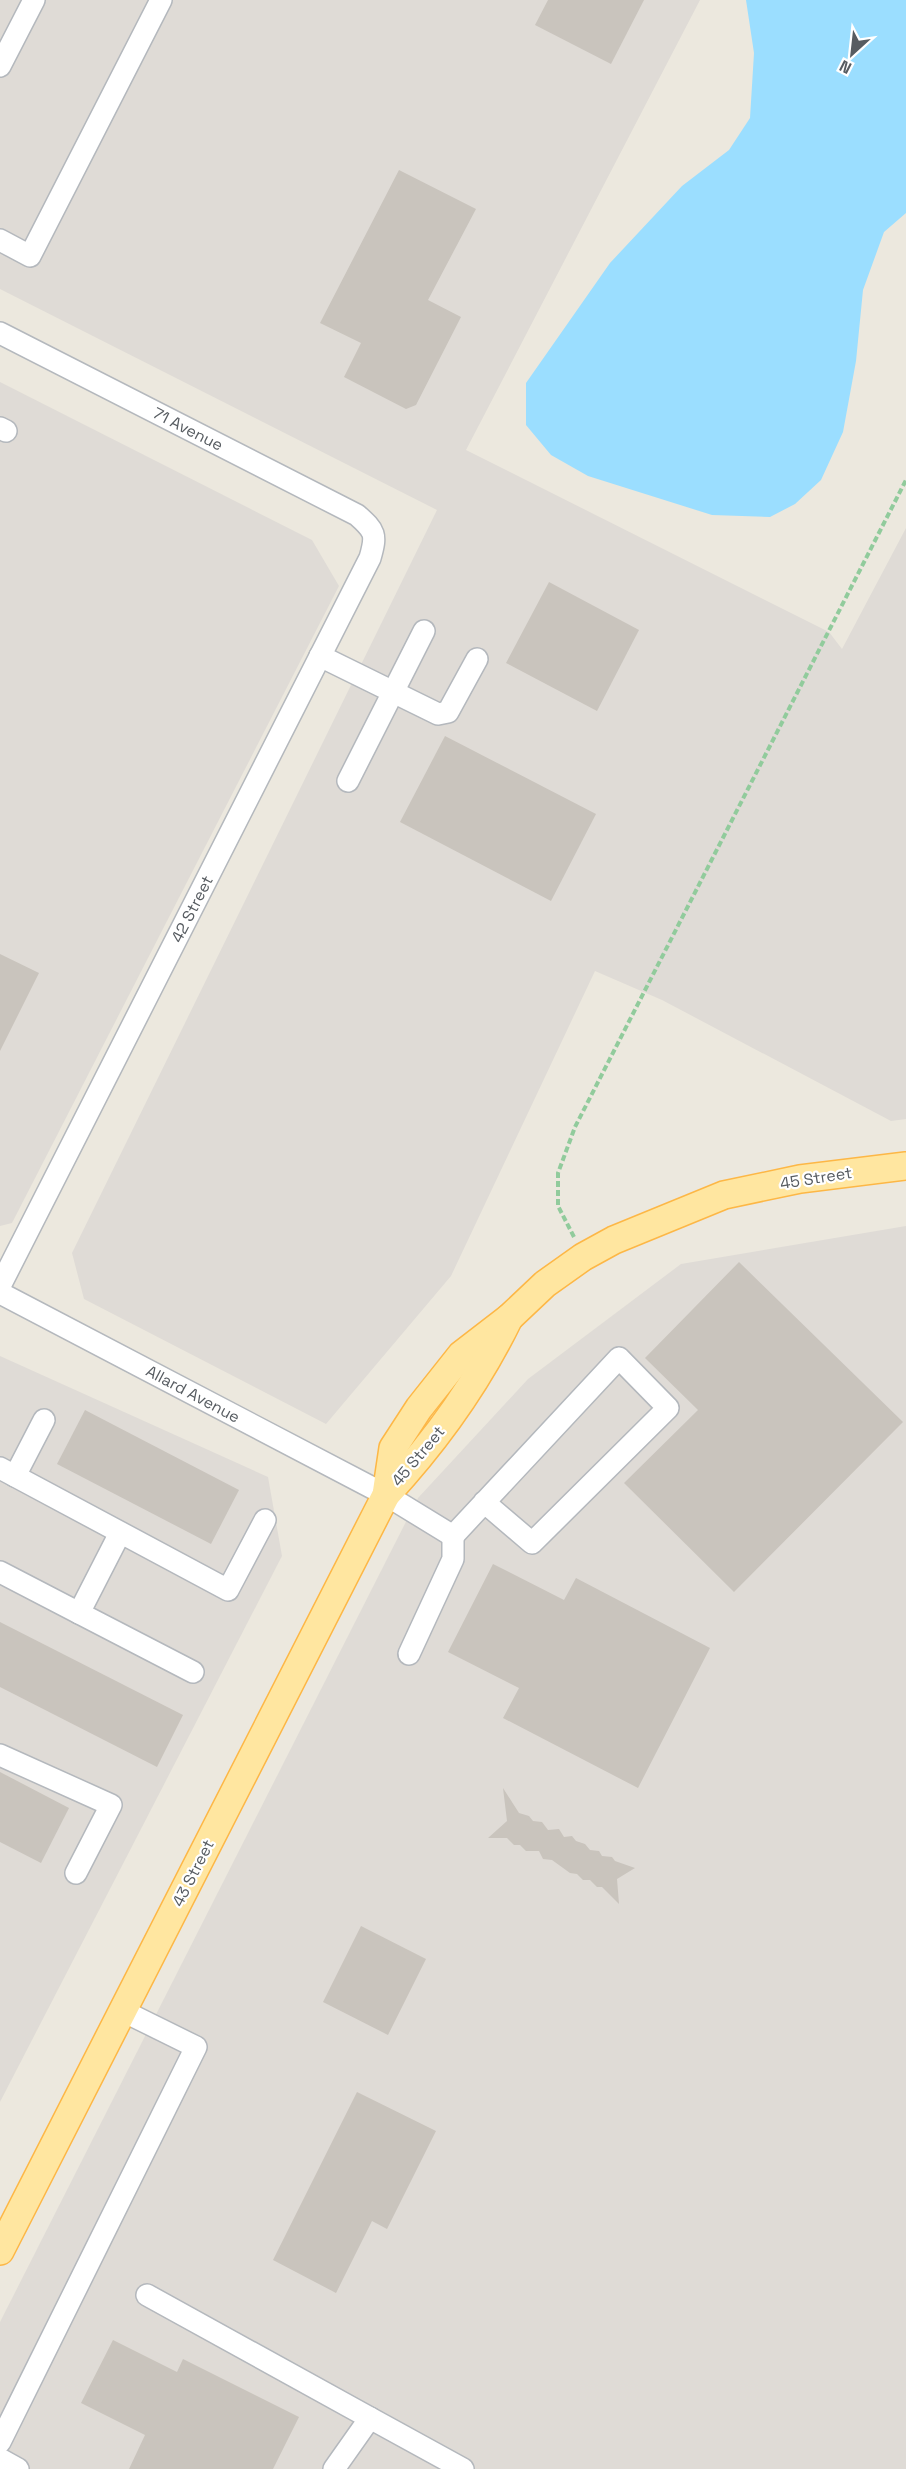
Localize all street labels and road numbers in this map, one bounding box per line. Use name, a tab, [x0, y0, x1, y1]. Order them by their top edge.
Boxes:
street label: 71 Avenue	[149, 402, 227, 456]
street label: 42 Street	[166, 872, 218, 946]
street label: 45 Street	[779, 1162, 853, 1194]
street label: Allard Avenue	[142, 1360, 244, 1428]
street label: 45 Street	[387, 1421, 449, 1491]
street label: 43 Street	[167, 1836, 219, 1910]

